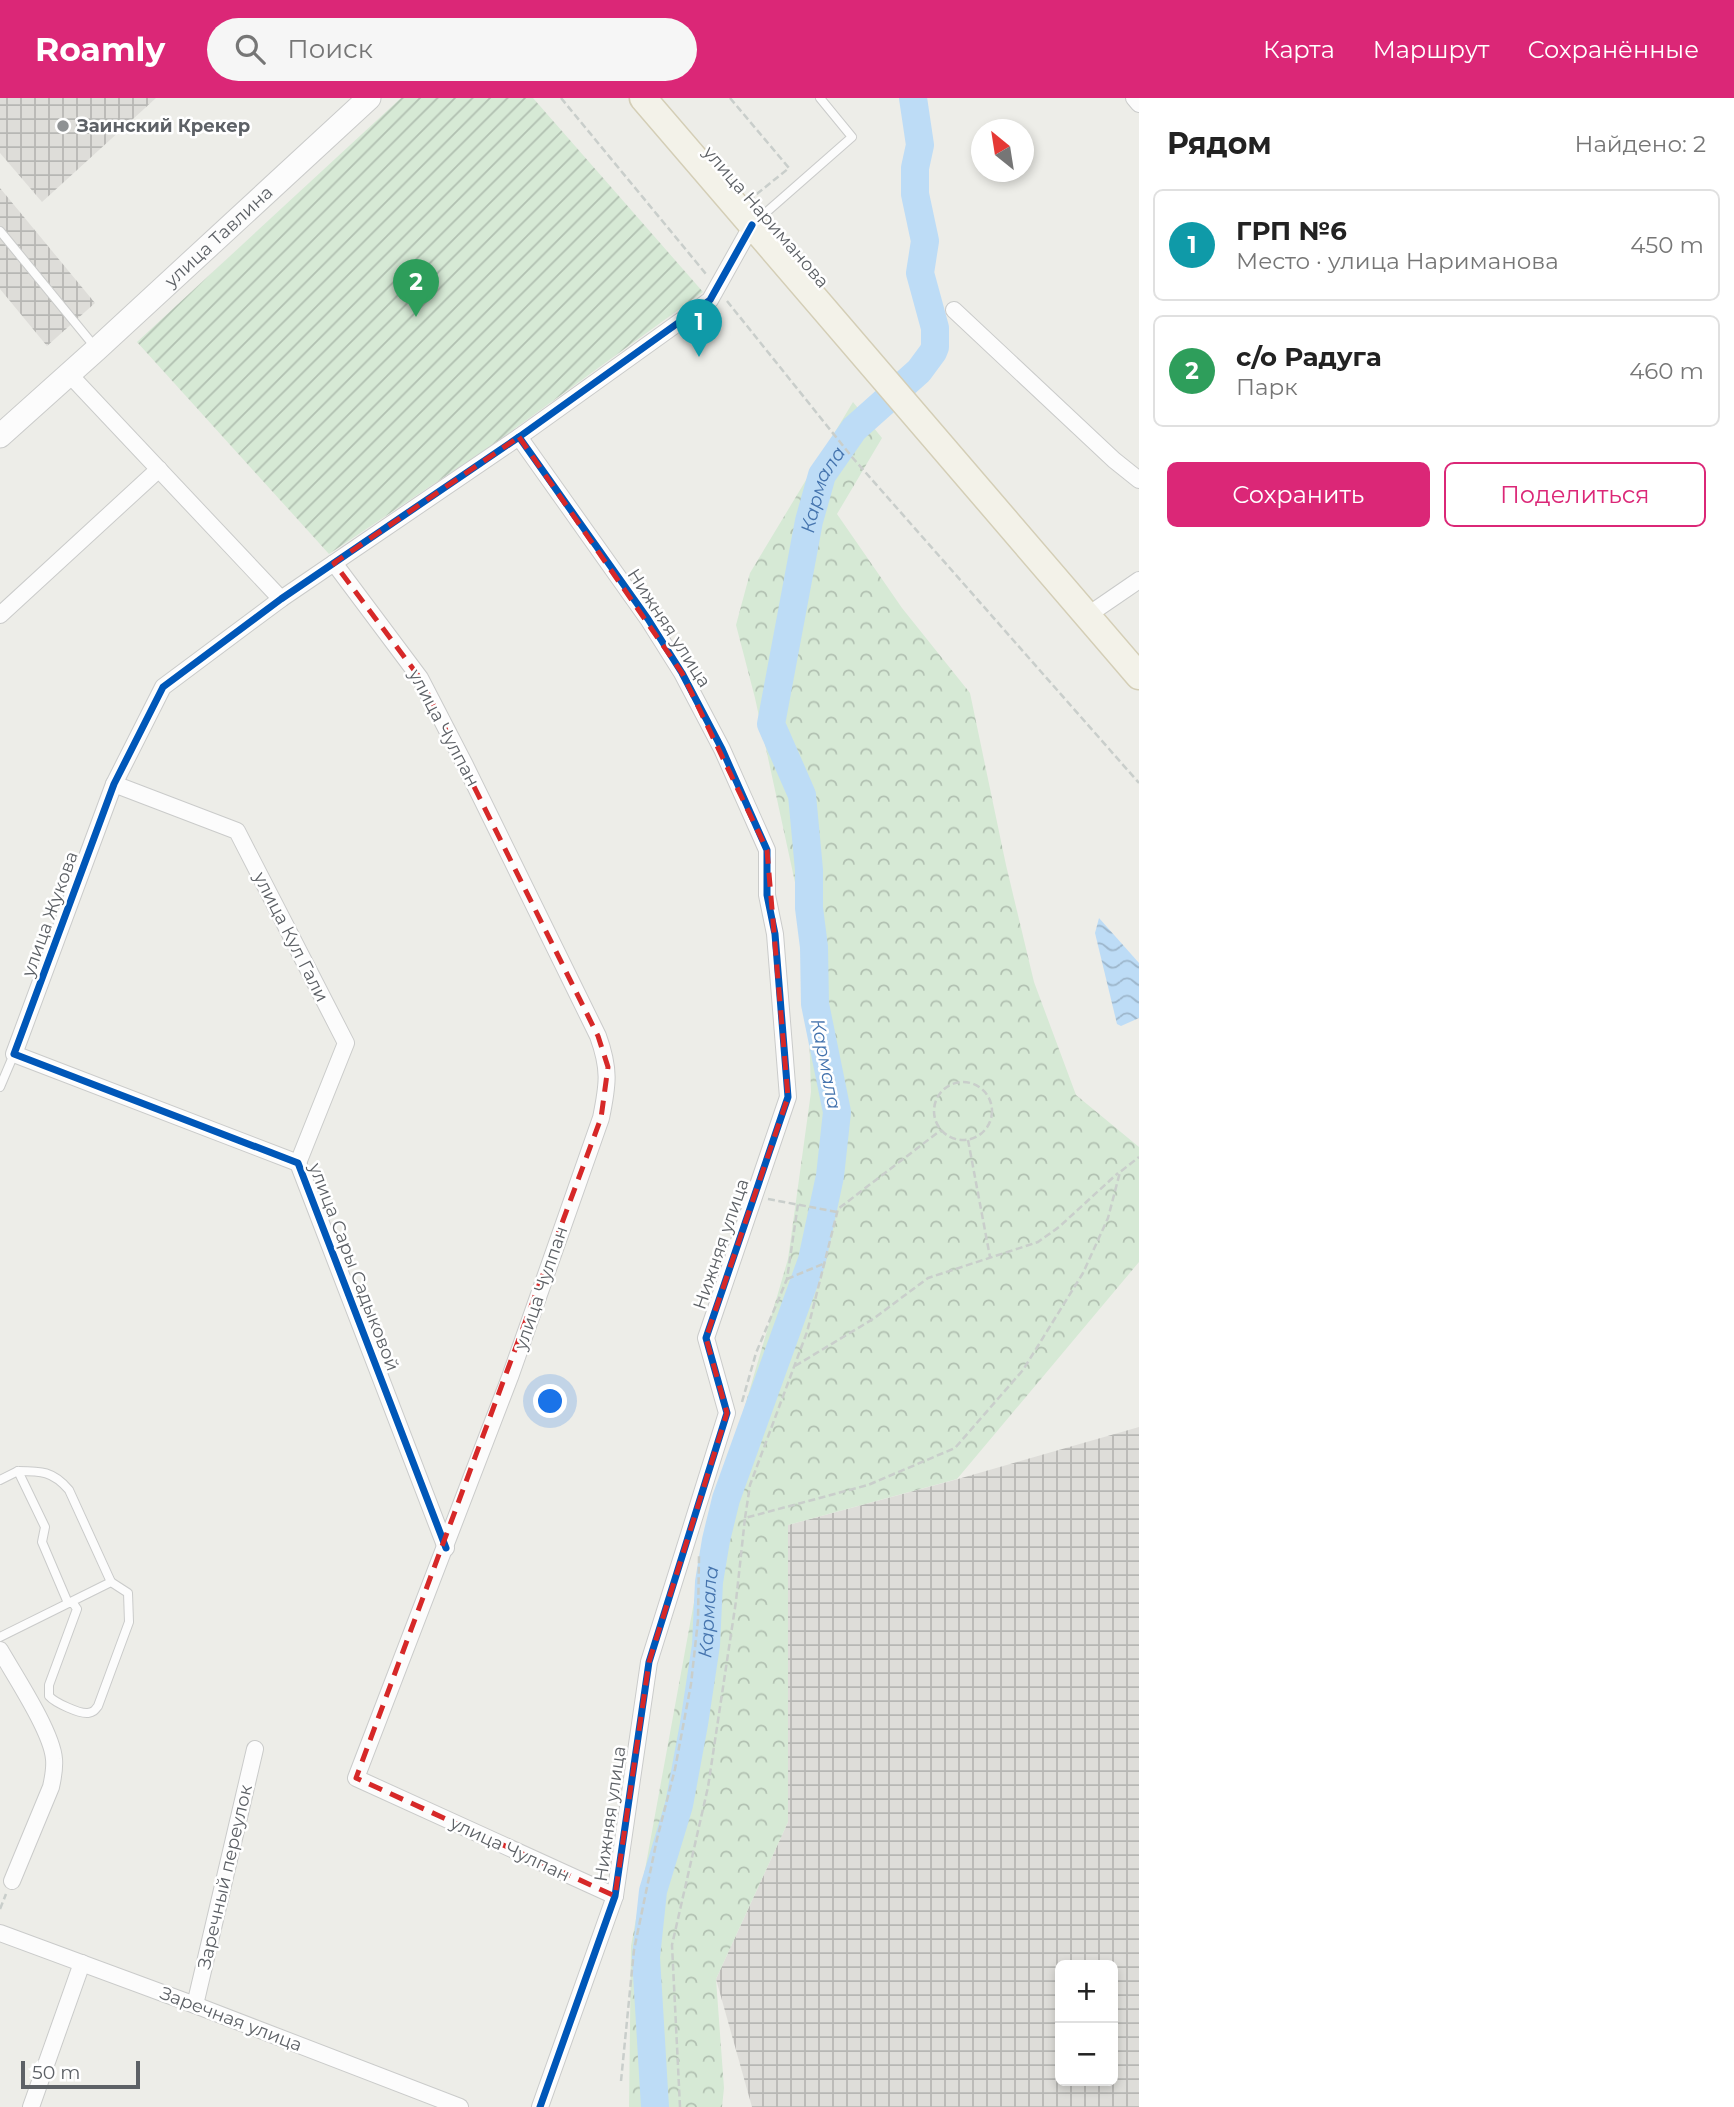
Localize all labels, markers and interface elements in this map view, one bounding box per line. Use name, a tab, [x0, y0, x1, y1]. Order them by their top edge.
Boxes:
search box	[207, 18, 697, 81]
text: Roamly	[35, 29, 165, 69]
icon: search	[231, 30, 269, 68]
text: Поиск	[287, 33, 373, 65]
text: Карта	[1263, 35, 1335, 64]
text: Маршрут	[1373, 35, 1489, 64]
text: Сохранённые	[1527, 35, 1699, 64]
place label: Заинский Крекер	[76, 115, 250, 137]
marker: Заинский Крекер	[55, 118, 71, 134]
north arrow	[971, 119, 1034, 182]
text: Рядом	[1167, 125, 1272, 162]
text: Найдено: 2	[1575, 130, 1706, 158]
street label: улица Нариманова	[698, 141, 834, 292]
street label: улица Тавлина	[160, 181, 277, 292]
text: ГРП №6	[1236, 215, 1347, 247]
text: 1	[1187, 231, 1197, 259]
text: 450 m	[1630, 231, 1704, 259]
text: Место · улица Нариманова	[1236, 247, 1559, 275]
pin: 2	[393, 259, 439, 317]
pin: 1	[676, 299, 722, 357]
text: с/о Радуга	[1236, 341, 1382, 373]
text: 2	[1185, 357, 1199, 385]
text: 460 m	[1629, 357, 1704, 385]
text: Парк	[1236, 373, 1298, 401]
water label: Кармала	[796, 442, 850, 535]
button: Сохранить	[1167, 462, 1430, 527]
button: Поделиться	[1444, 462, 1706, 527]
street label: Нижняя улица	[622, 565, 716, 691]
street label: улица Чулпан	[403, 665, 484, 790]
street label: улица Жукова	[17, 848, 83, 981]
street label: улица Кул Гали	[248, 867, 333, 1006]
water label: Кармала	[806, 1017, 846, 1111]
street label: улица Сары Садыковой	[304, 1159, 404, 1374]
street label: Нижняя улица	[688, 1176, 754, 1312]
street label: улица Чулпан	[509, 1223, 572, 1354]
your location	[533, 1384, 567, 1418]
water label: Кармала	[693, 1564, 723, 1659]
street label: Нижняя улица	[590, 1745, 630, 1883]
street label: Заречный переулок	[193, 1782, 257, 1971]
street label: улица Чулпан	[446, 1811, 573, 1886]
map controls	[1055, 1960, 1118, 2086]
button: +	[1055, 1960, 1118, 2023]
street label: Заречная улица	[157, 1982, 305, 2056]
button: −	[1055, 2023, 1118, 2086]
scale bar	[21, 2058, 140, 2090]
text: 50 m	[32, 2061, 80, 2084]

